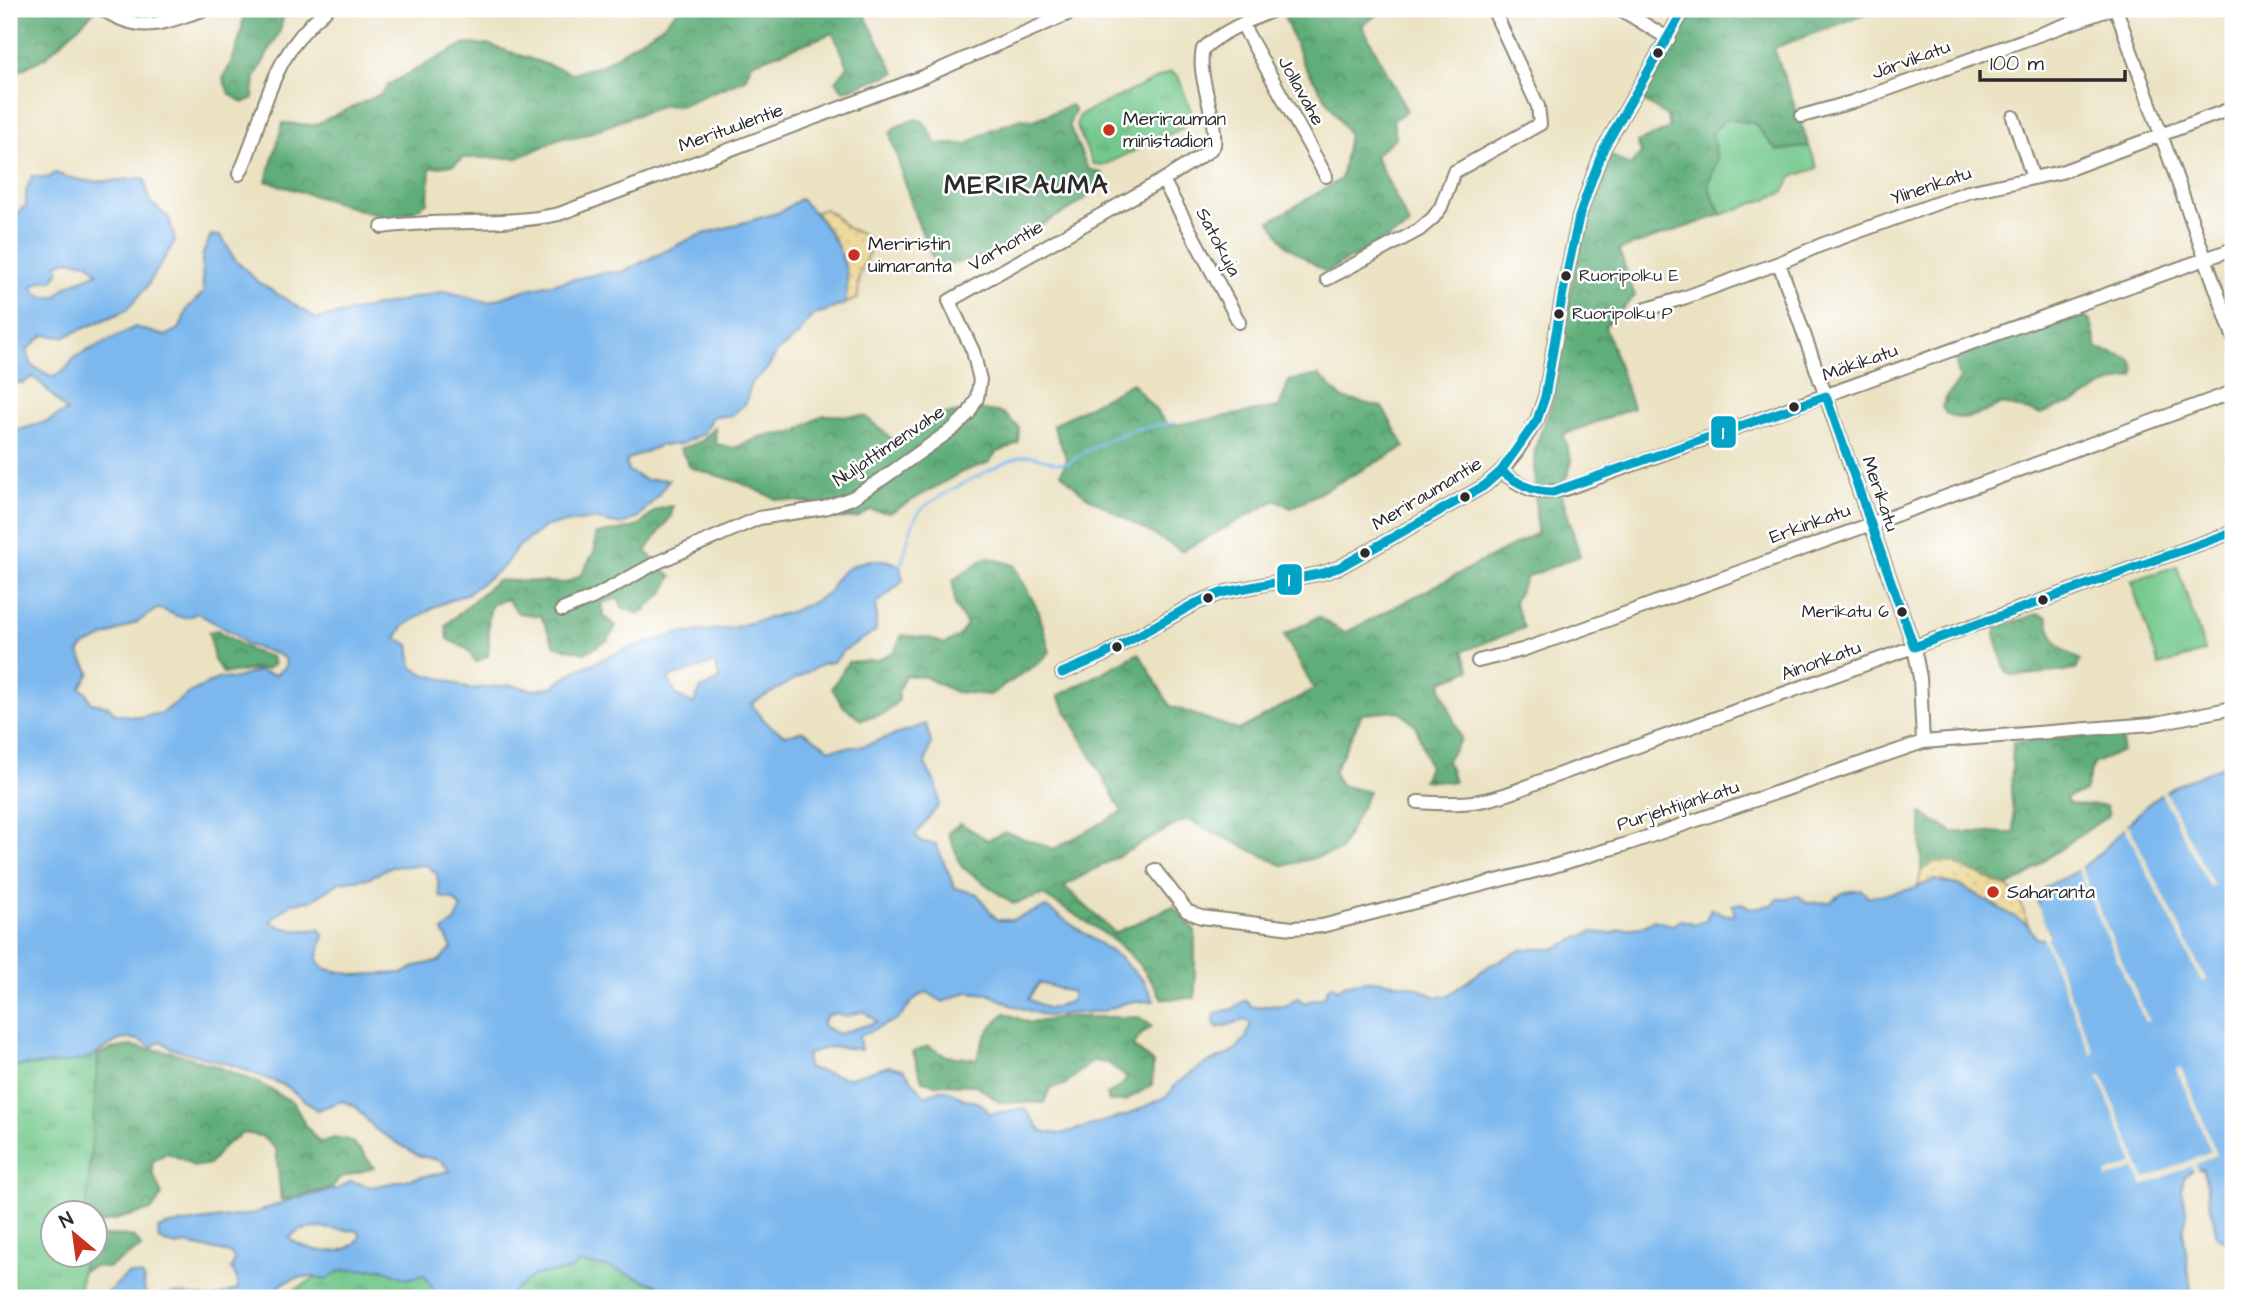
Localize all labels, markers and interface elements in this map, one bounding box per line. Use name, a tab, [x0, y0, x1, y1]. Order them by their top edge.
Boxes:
street label: Järvikatu	[1868, 33, 1954, 87]
scale bar	[1980, 38, 2125, 82]
unlabelled marker	[1651, 46, 1665, 60]
text: 100 m	[1990, 49, 2045, 78]
street label: Jollavahe	[1271, 51, 1331, 131]
street label: Merituulentie	[675, 97, 787, 159]
place label: Merirauman ministadion	[1123, 106, 1226, 155]
marker: Merirauman ministadion	[1101, 122, 1117, 138]
street label: Ylinenkatu	[1887, 159, 1975, 212]
district label: MERIRAUMA	[944, 167, 1110, 203]
street label: Satokuja	[1189, 203, 1248, 282]
street label: Varhontie	[964, 214, 1048, 278]
place label: Meriristin uimaranta	[868, 231, 952, 280]
marker: Meriristin uimaranta	[846, 247, 862, 263]
place label: Ruoripolku E	[1579, 264, 1679, 288]
marker: Ruoripolku E	[1559, 269, 1573, 283]
place label: Ruoripolku P	[1572, 302, 1673, 326]
marker: Ruoripolku P	[1552, 307, 1566, 321]
street label: Mäkikatu	[1818, 337, 1902, 389]
street label: Nuljattimenvahe	[828, 399, 950, 493]
unlabelled marker	[1787, 400, 1801, 414]
line badge: 1	[1710, 415, 1737, 449]
text: 1	[1722, 420, 1725, 447]
street label: Meriraumantie	[1367, 451, 1487, 537]
street label: Merikatu	[1855, 453, 1906, 536]
unlabelled marker	[1458, 490, 1472, 504]
street label: Erkinkatu	[1766, 497, 1855, 551]
unlabelled marker	[1358, 546, 1372, 560]
line badge: 1	[1276, 563, 1303, 596]
text: 1	[1288, 567, 1291, 594]
unlabelled marker	[1201, 591, 1215, 605]
unlabelled marker	[2036, 593, 2050, 607]
place label: Merikatu 6	[1802, 600, 1889, 624]
marker: Merikatu 6	[1895, 605, 1909, 619]
street label: Ainonkatu	[1777, 634, 1865, 688]
unlabelled marker	[1110, 640, 1124, 654]
street label: Purjehtijankatu	[1613, 773, 1743, 838]
place label: Saharanta	[2007, 879, 2095, 906]
marker: Saharanta	[1985, 884, 2001, 900]
north arrow	[38, 1198, 108, 1268]
text: N	[55, 1206, 78, 1235]

